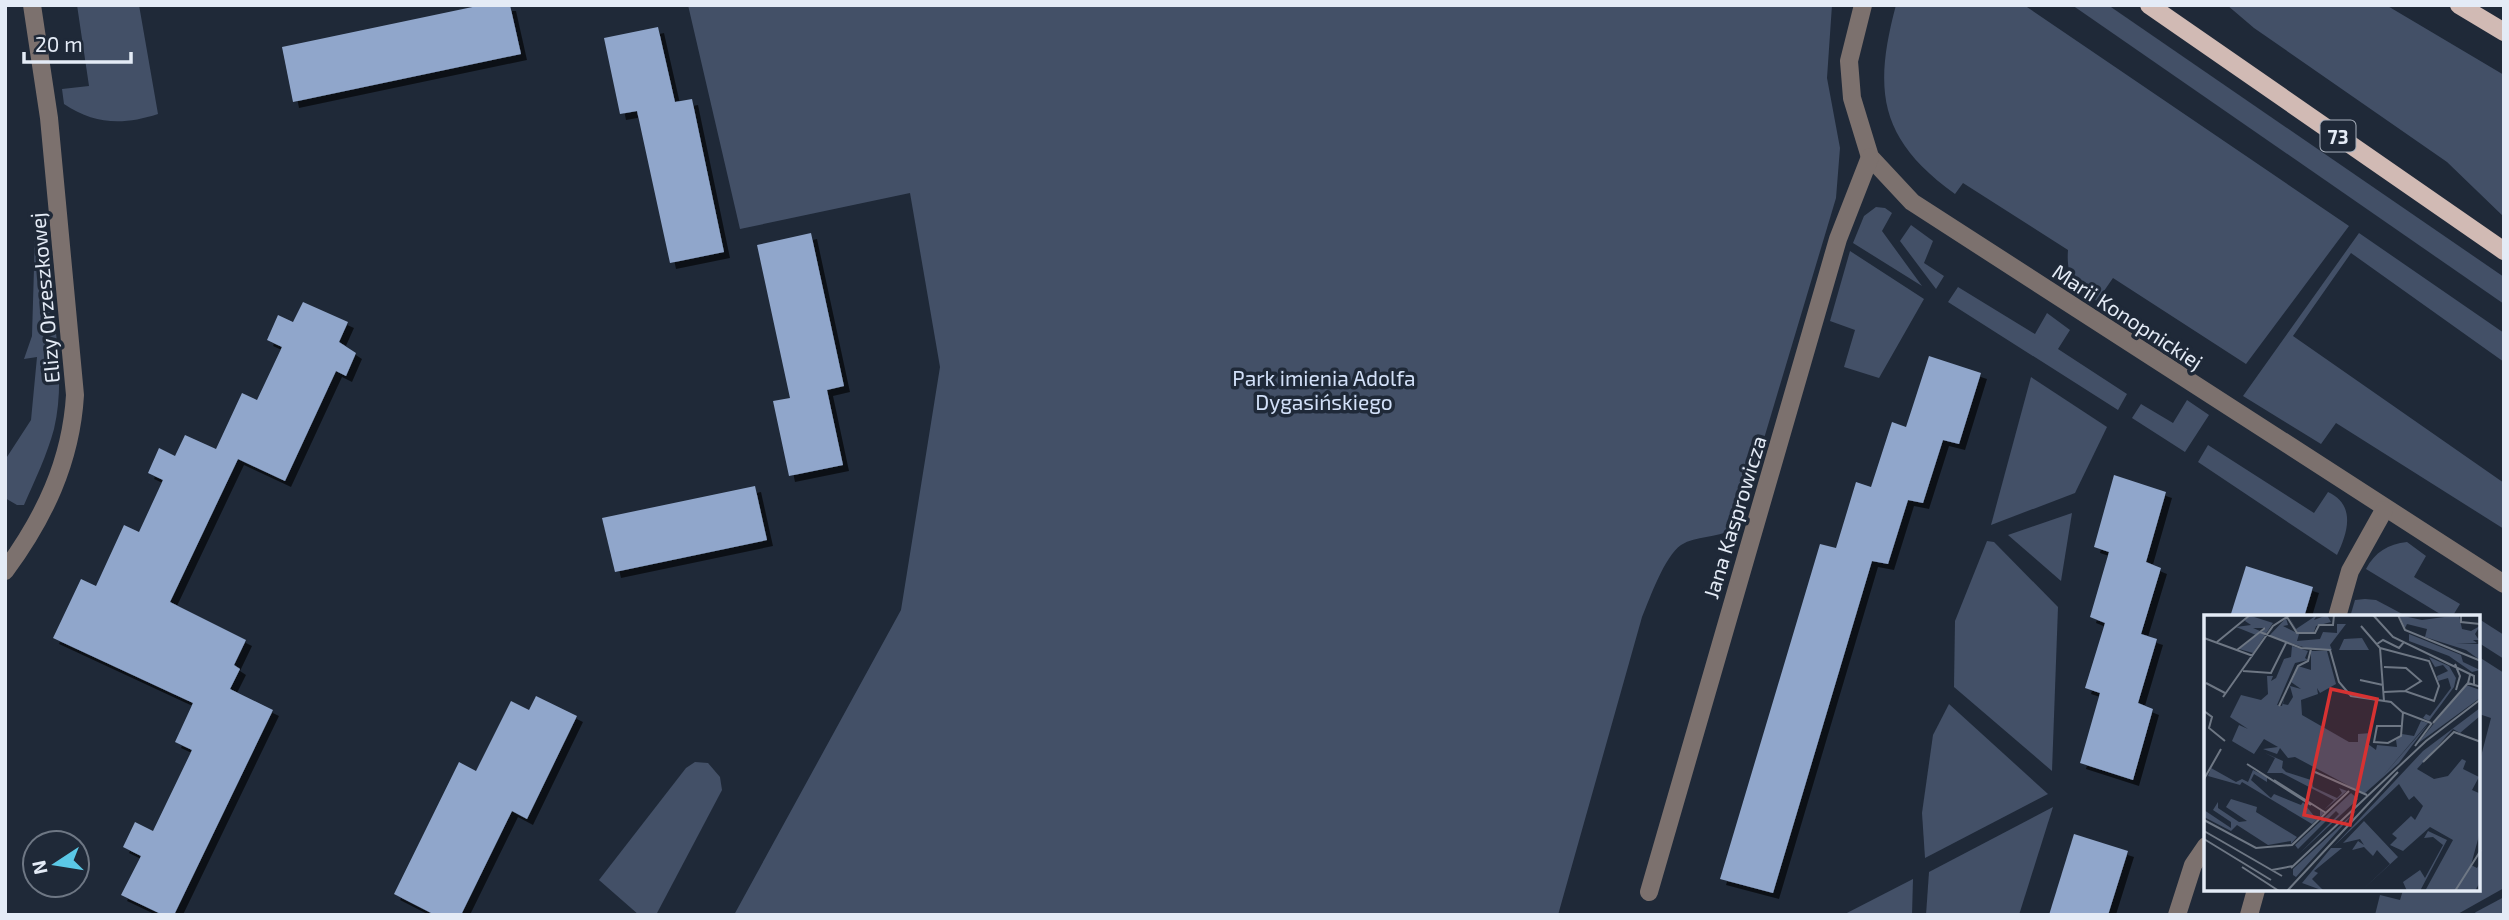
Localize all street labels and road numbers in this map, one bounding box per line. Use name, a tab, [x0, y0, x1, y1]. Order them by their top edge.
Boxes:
road number: 73	[2320, 120, 2356, 152]
street label: Elizy Orzeszkowej	[24, 212, 65, 384]
street label: Marii Konopnickiej	[2048, 258, 2208, 375]
street label: Jana Kasprowicza	[1697, 433, 1771, 601]

